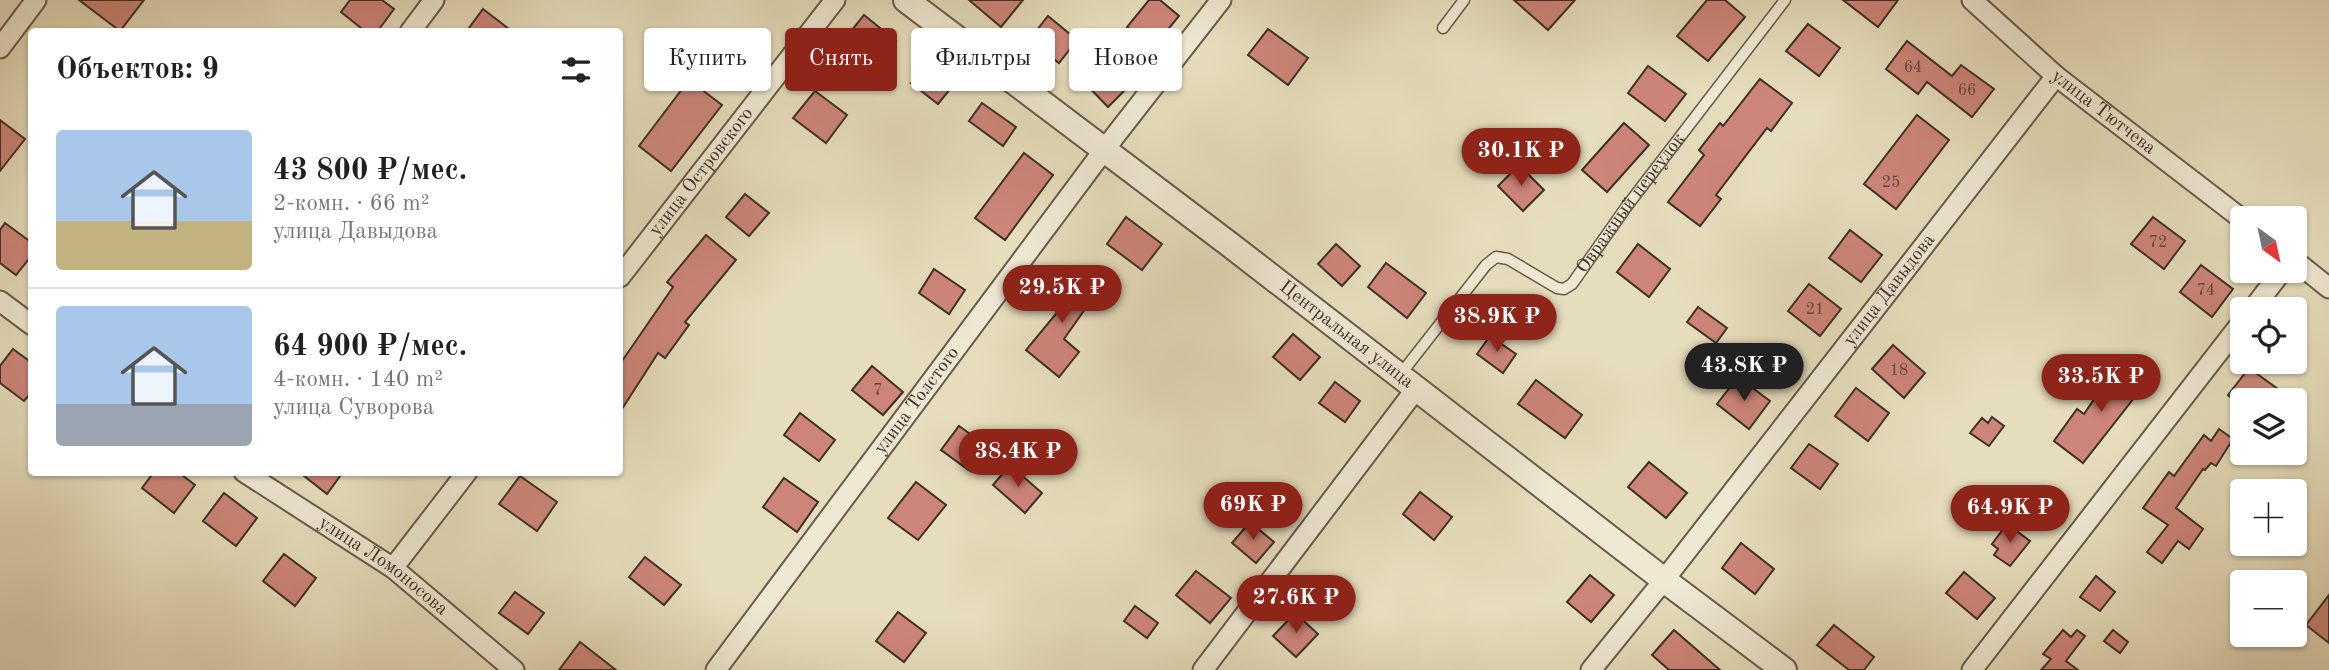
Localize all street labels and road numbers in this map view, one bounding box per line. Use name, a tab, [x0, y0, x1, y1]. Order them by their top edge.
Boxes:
street label: улица Тютчева	[2048, 66, 2160, 159]
street label: улица Островского	[646, 104, 757, 240]
street label: Овражный переулок	[1573, 129, 1689, 277]
street label: улица Давыдова	[1840, 230, 1939, 350]
street label: Центральная улица	[1276, 277, 1417, 393]
street label: улица Толстого	[871, 343, 963, 458]
street label: улица Ломоносова	[315, 513, 452, 620]

